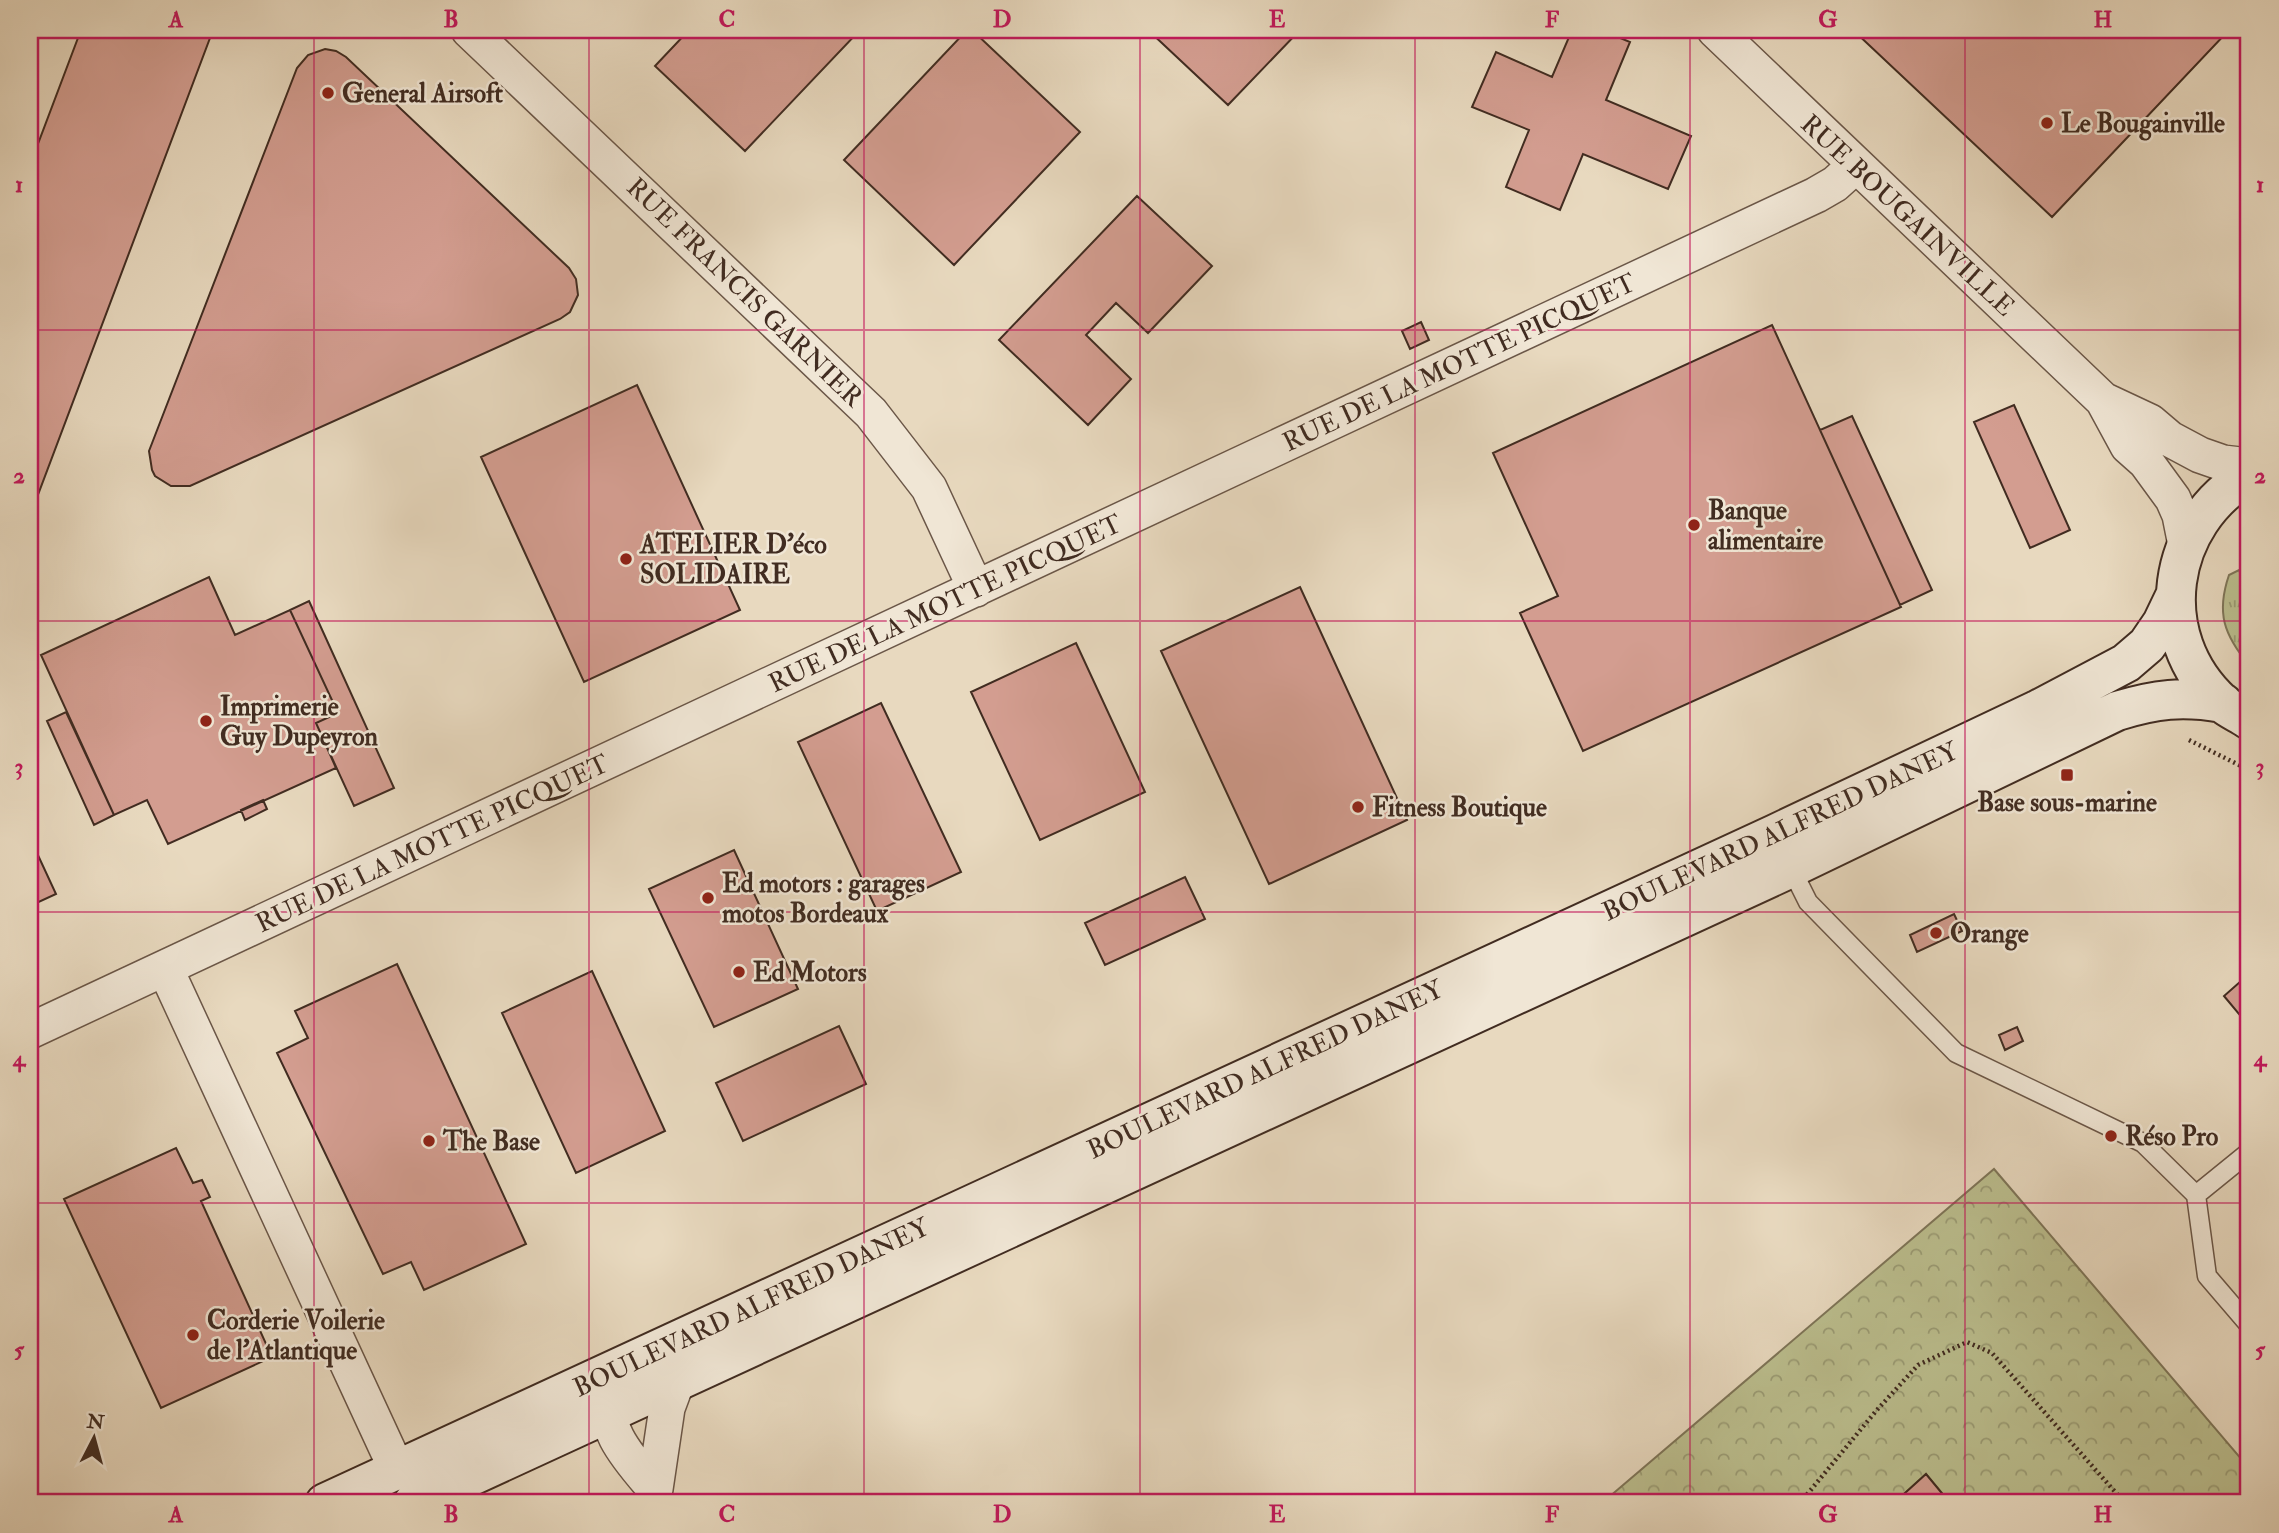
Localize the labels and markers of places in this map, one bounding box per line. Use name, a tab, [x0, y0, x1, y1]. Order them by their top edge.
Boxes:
place label: General Airsoft	[342, 78, 503, 110]
marker: General Airsoft	[320, 85, 336, 101]
place label: Le Bougainville	[2061, 108, 2225, 141]
marker: Le Bougainville	[2039, 115, 2055, 131]
place label: Banque alimentaire	[1708, 495, 1823, 557]
marker: Banque alimentaire	[1686, 517, 1702, 533]
place label: ATELIER D'éco SOLIDAIRE	[639, 529, 827, 591]
marker: ATELIER D'éco SOLIDAIRE	[618, 551, 634, 567]
place label: Imprimerie Guy Dupeyron	[220, 691, 378, 754]
marker: Imprimerie Guy Dupeyron	[198, 713, 214, 729]
marker: Base sous-marine	[2059, 767, 2075, 783]
place label: Base sous-marine	[1977, 787, 2157, 819]
place label: Fitness Boutique	[1372, 792, 1547, 825]
marker: Fitness Boutique	[1350, 799, 1366, 815]
place label: Ed motors : garages motos Bordeaux	[722, 868, 925, 930]
marker: Ed motors : garages motos Bordeaux	[700, 890, 716, 906]
place label: Orange	[1950, 918, 2029, 951]
marker: Orange	[1928, 925, 1944, 941]
place label: Ed Motors	[753, 957, 867, 989]
marker: Ed Motors	[731, 964, 747, 980]
place label: Réso Pro	[2125, 1121, 2219, 1153]
place label: The Base	[442, 1126, 540, 1158]
marker: Réso Pro	[2103, 1128, 2119, 1144]
marker: The Base	[421, 1133, 437, 1149]
place label: Corderie Voilerie de l'Atlantique	[207, 1305, 385, 1368]
marker: Corderie Voilerie de l'Atlantique	[185, 1327, 201, 1343]

